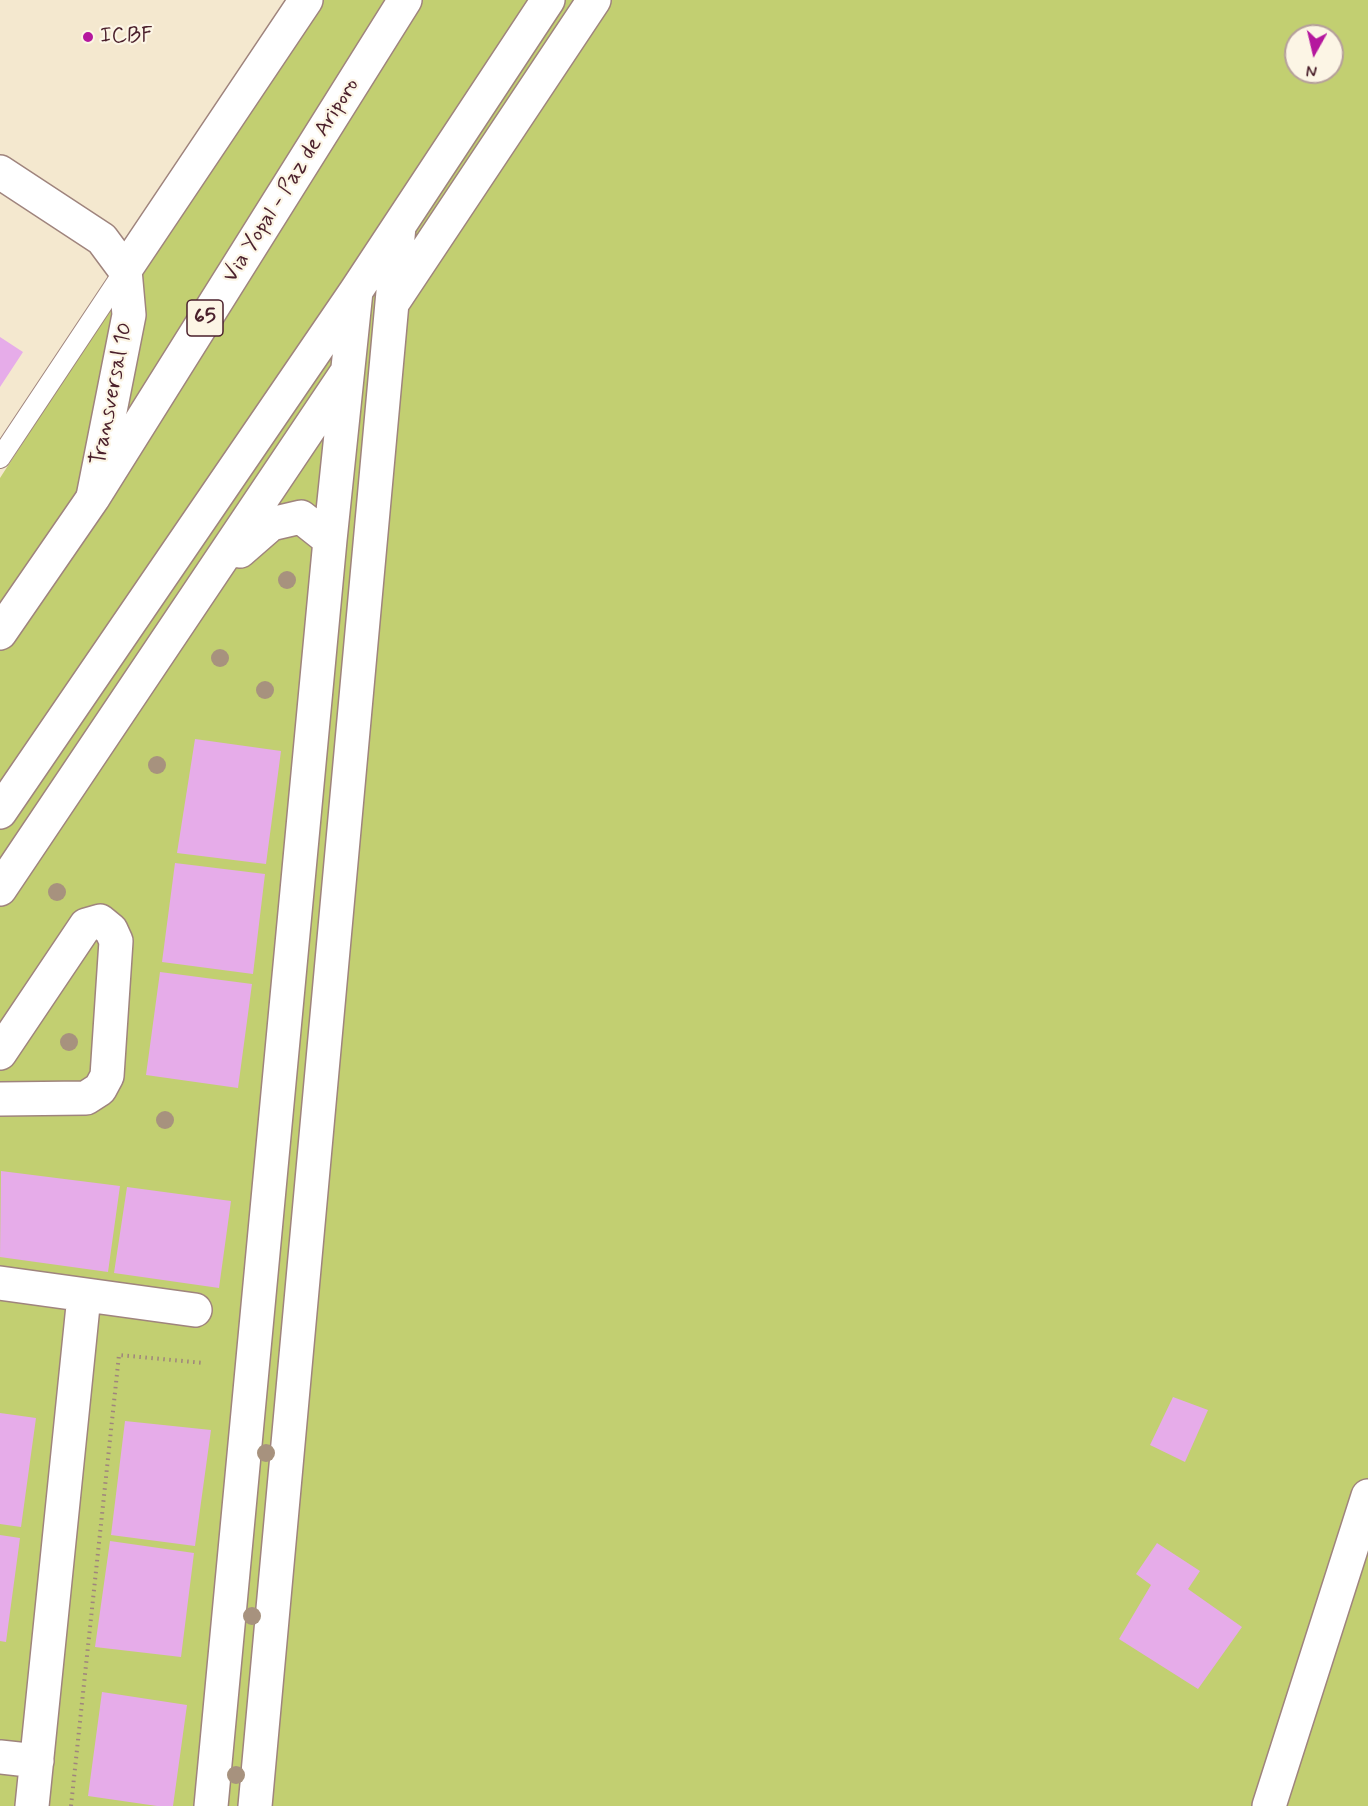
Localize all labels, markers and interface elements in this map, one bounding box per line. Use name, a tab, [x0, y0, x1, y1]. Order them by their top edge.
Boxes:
place label: ICBF	[100, 24, 153, 50]
north arrow	[1284, 24, 1344, 84]
marker: ICBF	[81, 30, 95, 44]
text: N	[1305, 59, 1318, 81]
street label: Via Yopal - Paz de Ariporo	[218, 74, 366, 288]
road number: 65	[187, 300, 223, 336]
street label: Transversal 10	[86, 320, 140, 468]

